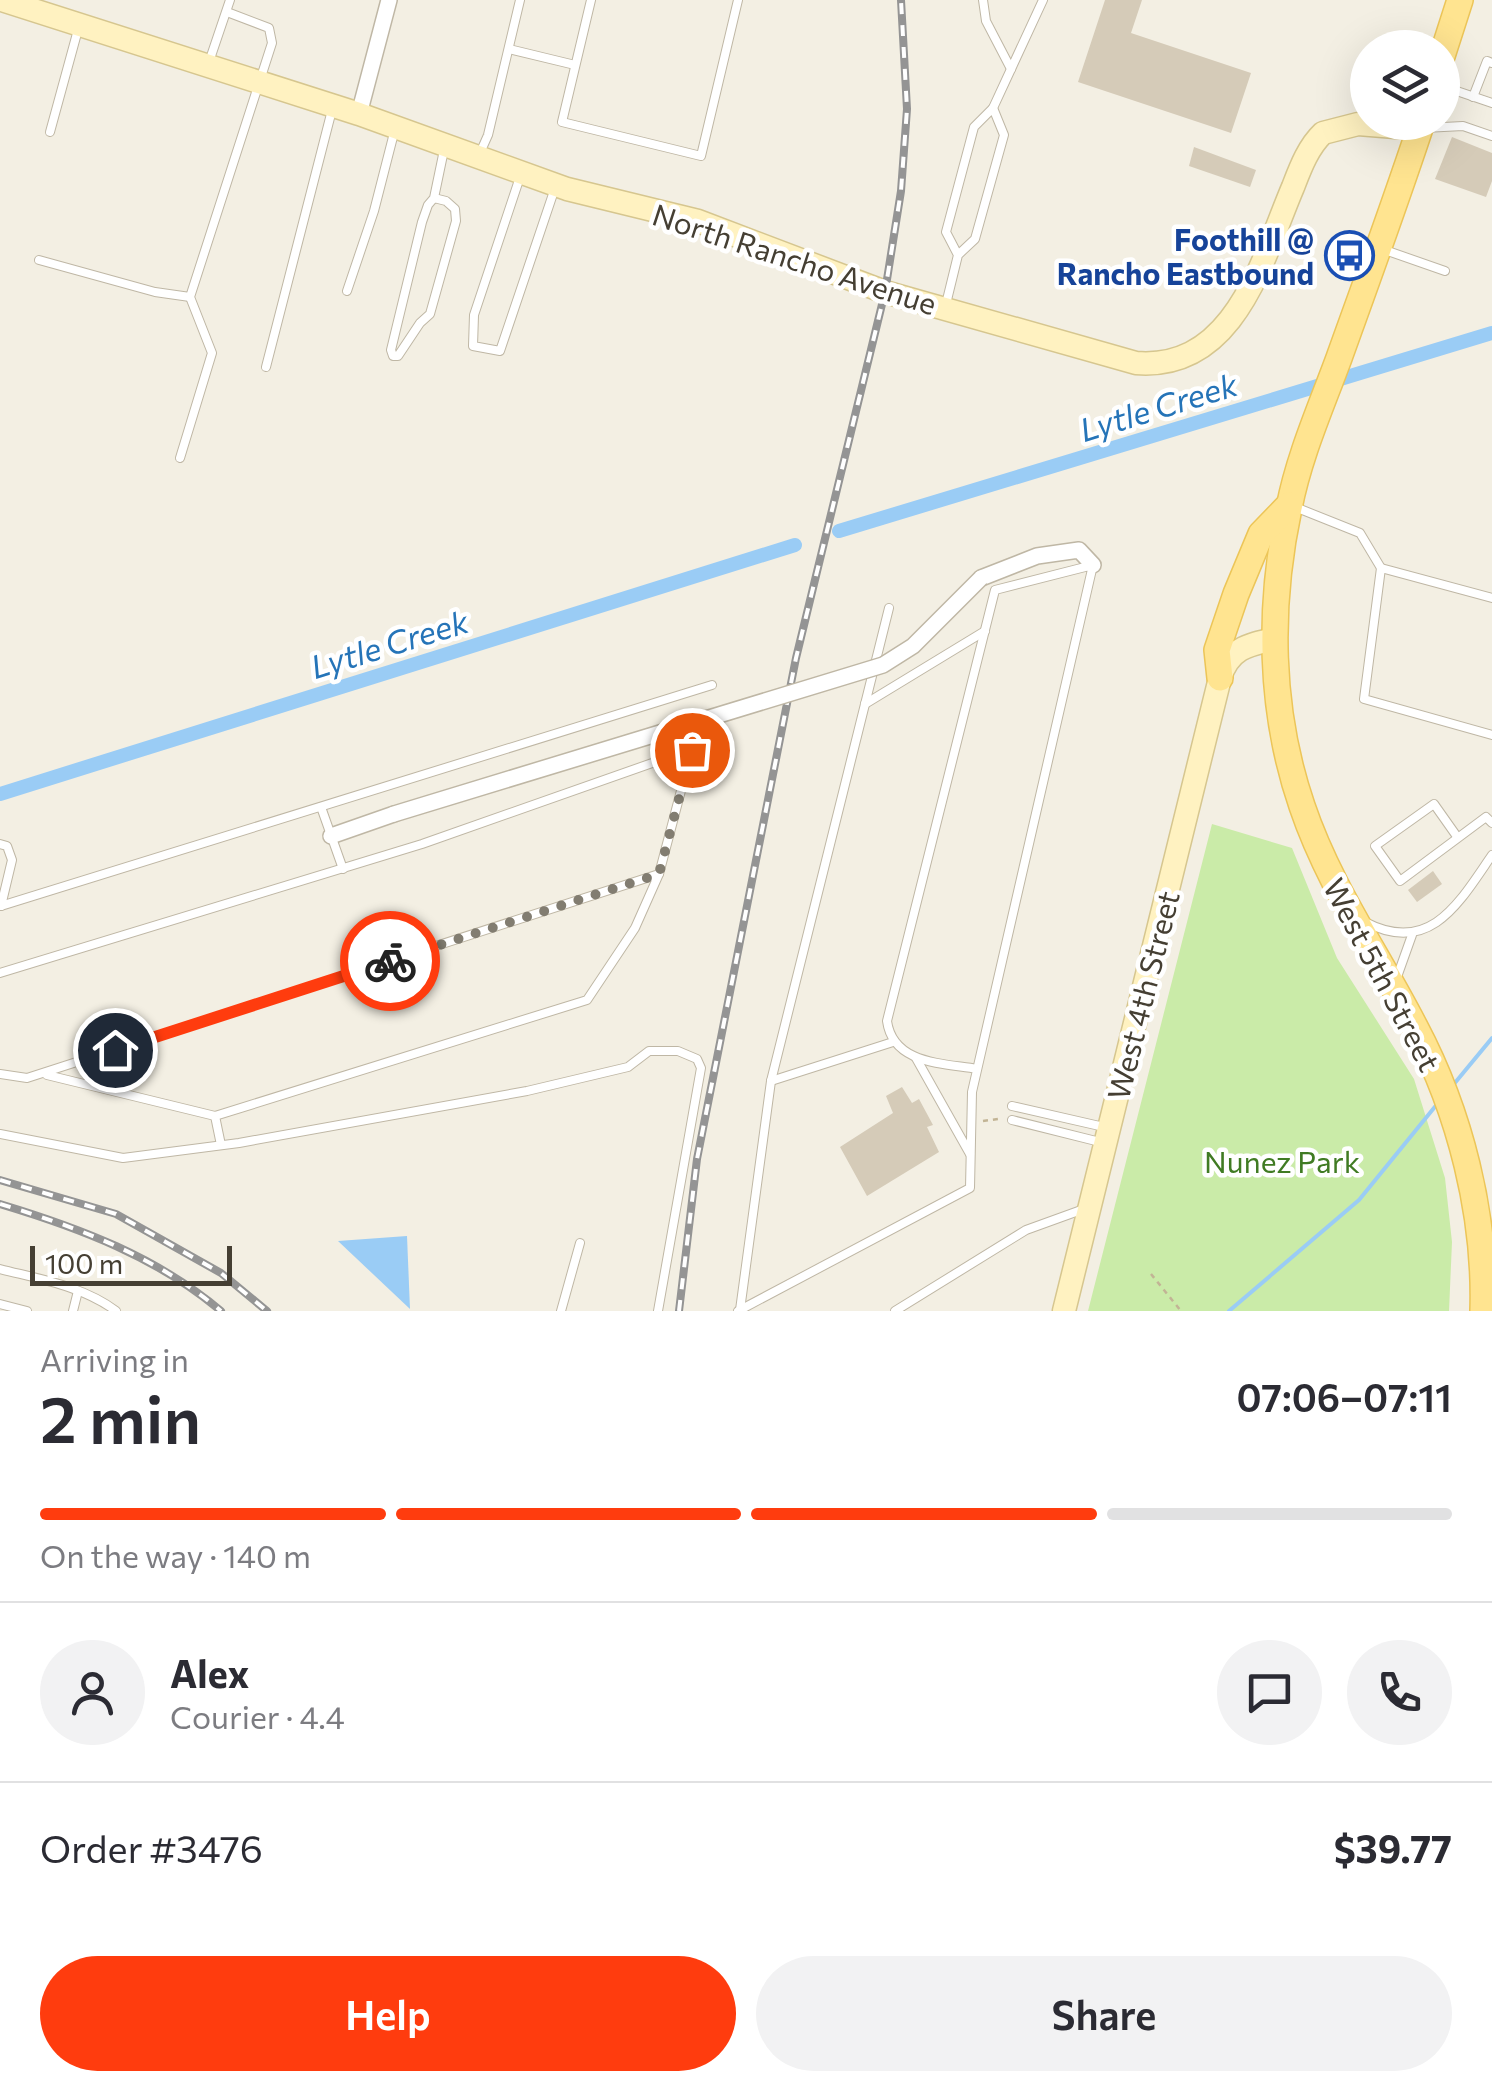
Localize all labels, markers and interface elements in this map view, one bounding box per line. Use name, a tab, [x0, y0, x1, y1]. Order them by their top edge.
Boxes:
map controls	[1350, 30, 1460, 140]
button: layers	[1350, 30, 1460, 140]
street label: North Rancho Avenue	[648, 195, 942, 321]
place label: Foothill @ Rancho Eastbound	[1057, 220, 1314, 291]
bus stop icon: Foothill @ Rancho Eastbound	[1323, 229, 1375, 281]
water label: Lytle Creek	[1074, 363, 1242, 449]
water label: Lytle Creek	[305, 600, 473, 686]
pin	[650, 708, 735, 793]
icon: bag	[665, 723, 720, 778]
street label: West 5th Street	[1317, 871, 1449, 1077]
street label: West 4th Street	[1098, 887, 1186, 1103]
courier	[340, 911, 440, 1011]
icon: bike	[363, 934, 418, 989]
pin	[73, 1008, 158, 1093]
icon: home	[88, 1023, 143, 1078]
park label: Nunez Park	[1204, 1142, 1360, 1179]
scale bar	[30, 1241, 232, 1286]
text: 100 m	[45, 1246, 123, 1280]
text: Arriving in	[40, 1339, 189, 1379]
text: 07:06–07:11	[1237, 1373, 1452, 1420]
text: 2 min	[40, 1377, 201, 1456]
text: On the way · 140 m	[40, 1535, 311, 1575]
button: person	[40, 1640, 145, 1745]
button: chat	[1217, 1640, 1322, 1745]
button: phone	[1347, 1640, 1452, 1745]
text: Alex	[170, 1649, 249, 1696]
text: Courier · 4.4	[170, 1696, 345, 1736]
text: Order #3476	[40, 1824, 263, 1871]
text: $39.77	[1334, 1824, 1452, 1871]
button: Help	[40, 1956, 736, 2071]
button: Share	[756, 1956, 1452, 2071]

